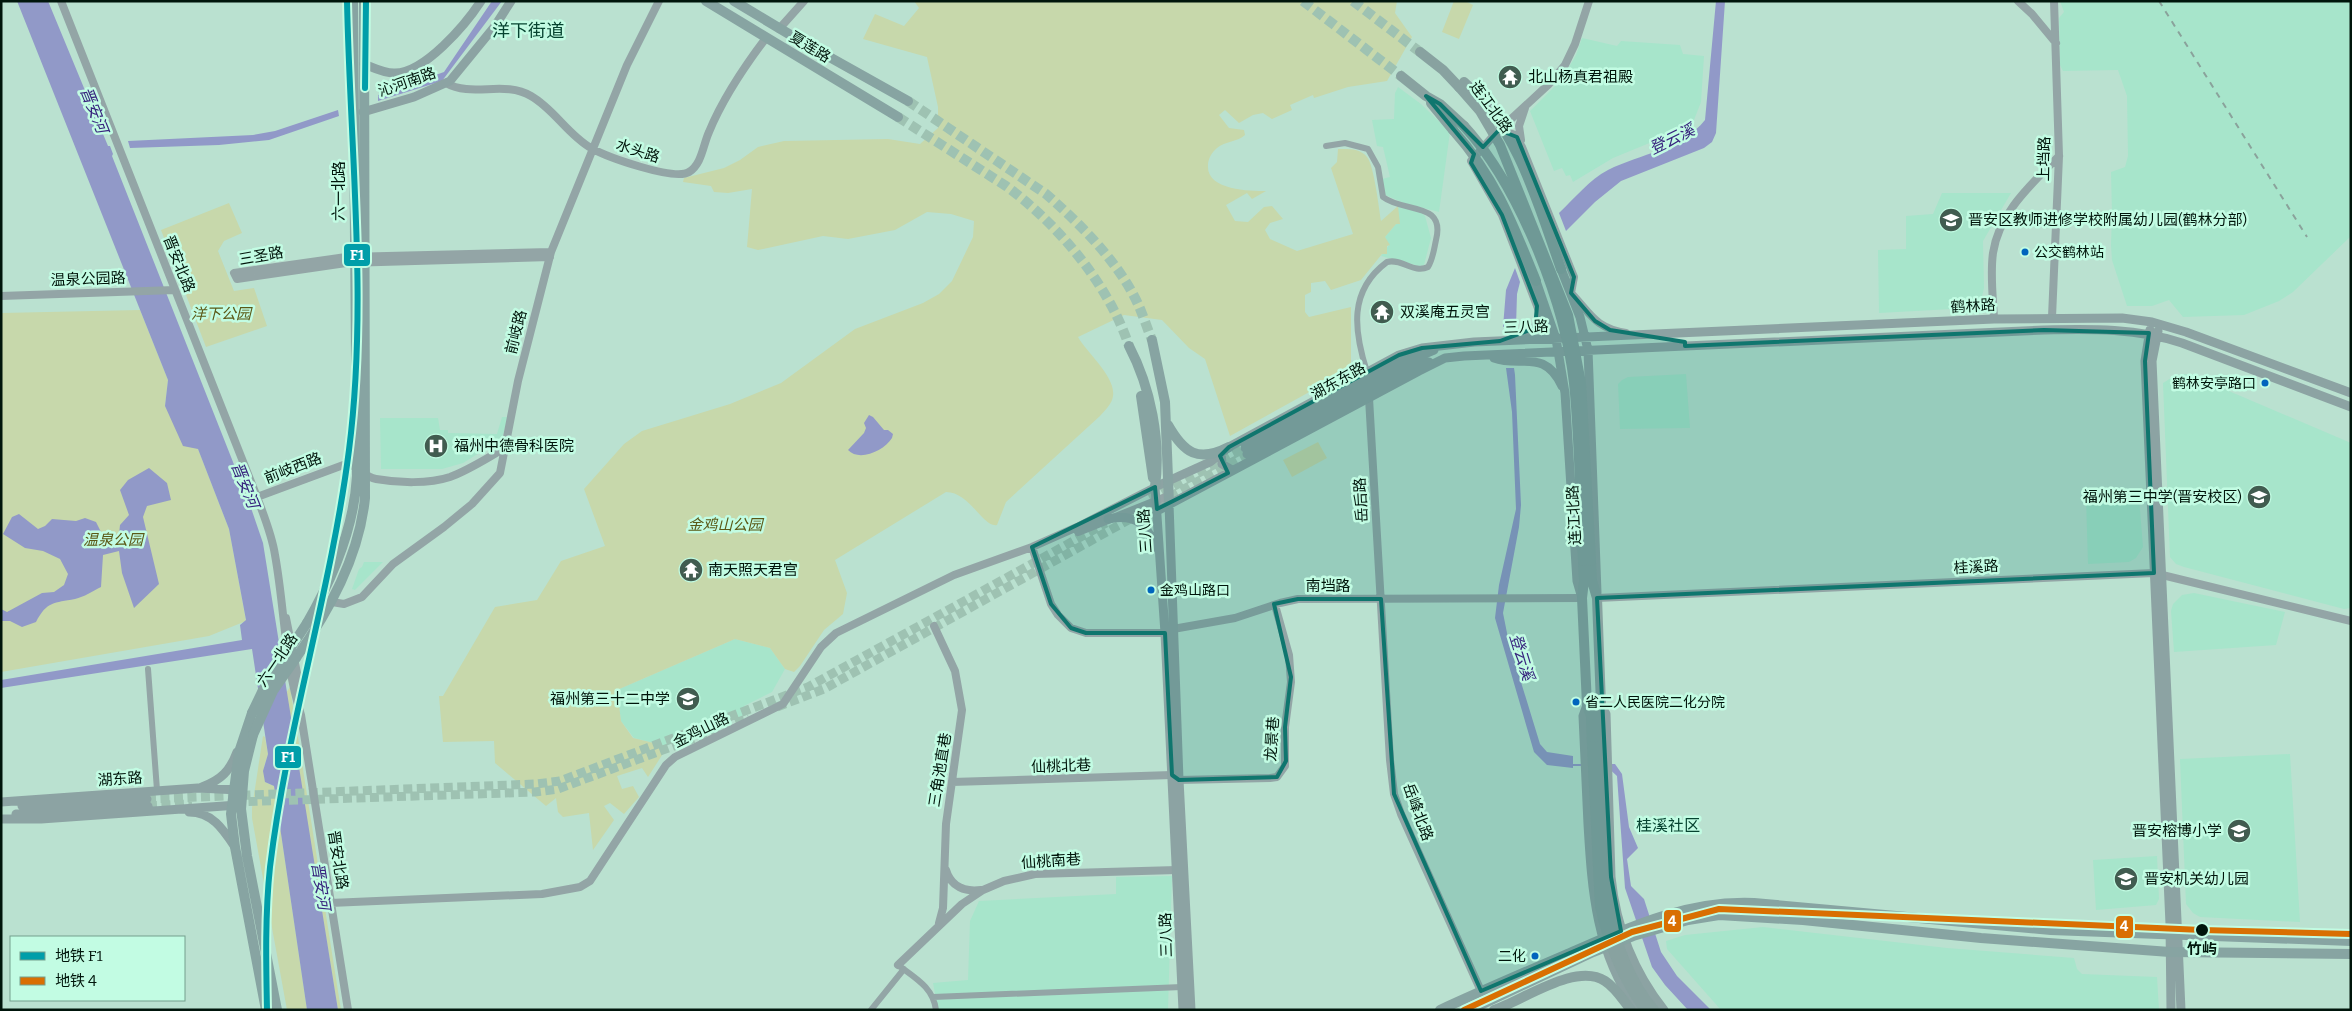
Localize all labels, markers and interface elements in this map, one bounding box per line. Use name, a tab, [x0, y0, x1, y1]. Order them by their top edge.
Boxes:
district label: 洋下街道	[492, 20, 564, 42]
street label: 夏莲路	[786, 28, 834, 66]
street label: 沁河南路	[376, 64, 438, 100]
temple icon: 北山杨真君祖殿	[1497, 64, 1523, 90]
place label: 北山杨真君祖殿	[1528, 68, 1633, 86]
street label: 连江北路	[1466, 77, 1516, 137]
water label: 晋安河	[76, 84, 113, 139]
water label: 登云溪	[1646, 119, 1700, 158]
street label: 水头路	[614, 135, 662, 167]
street label: 上垱路	[2035, 136, 2053, 182]
street label: 六一北路	[330, 161, 348, 221]
school or university icon: 晋安区教师进修学校附属幼儿园(鹤林分部)	[1938, 207, 1964, 233]
place label: 晋安区教师进修学校附属幼儿园(鹤林分部)	[1968, 211, 2247, 229]
street label: 晋安北路	[159, 233, 199, 295]
street label: 三圣路	[237, 243, 285, 269]
line badge: F1	[343, 243, 371, 267]
place label: 公交鹤林站	[2034, 244, 2104, 261]
text: F1	[350, 247, 364, 264]
marker: 公交鹤林站	[2020, 247, 2030, 257]
street label: 温泉公园路	[50, 269, 126, 289]
street label: 鹤林路	[1950, 296, 1996, 316]
temple icon: 双溪庵五灵宫	[1369, 299, 1395, 325]
place label: 双溪庵五灵宫	[1400, 303, 1490, 321]
park label: 洋下公园	[191, 305, 253, 323]
street label: 前岐路	[502, 308, 530, 356]
street label: 三八路	[1503, 317, 1549, 337]
street label: 湖东东路	[1307, 359, 1369, 403]
place label: 鹤林安亭路口	[2172, 375, 2256, 392]
marker: 鹤林安亭路口	[2260, 378, 2270, 388]
hospital icon: 福州中德骨科医院	[423, 433, 449, 459]
place label: 福州中德骨科医院	[454, 437, 574, 455]
street label: 前岐西路	[262, 449, 324, 487]
water label: 晋安河	[227, 459, 264, 514]
street label: 岳后路	[1351, 477, 1371, 523]
school or university icon: 福州第三中学(晋安校区)	[2246, 484, 2272, 510]
street label: 连江北路	[1563, 485, 1585, 545]
place label: 福州第三中学(晋安校区)	[2083, 488, 2242, 506]
street label: 三八路	[1134, 508, 1156, 554]
park label: 金鸡山公园	[687, 516, 764, 534]
park label: 温泉公园	[83, 531, 145, 549]
temple icon: 南天照天君宫	[678, 557, 704, 583]
street label: 桂溪路	[1953, 557, 1999, 577]
place label: 南天照天君宫	[708, 561, 798, 579]
street label: 南垱路	[1305, 577, 1351, 595]
place label: 金鸡山路口	[1160, 582, 1230, 599]
marker: 金鸡山路口	[1146, 585, 1156, 595]
street label: 六一北路	[253, 630, 301, 690]
water label: 登云溪	[1506, 631, 1539, 685]
school or university icon: 福州第三十二中学	[675, 686, 701, 712]
place label: 福州第三十二中学	[550, 690, 670, 708]
place label: 省二人民医院二化分院	[1585, 694, 1725, 711]
marker: 省二人民医院二化分院	[1571, 697, 1581, 707]
street label: 金鸡山路	[670, 709, 732, 751]
street label: 龙景巷	[1261, 716, 1283, 762]
street label: 三角池直巷	[925, 732, 955, 808]
line badge: F1	[274, 745, 302, 769]
text: F1	[281, 749, 295, 766]
street label: 仙桃北巷	[1031, 756, 1091, 776]
street label: 湖东路	[97, 768, 143, 790]
street label: 岳峰北路	[1399, 781, 1437, 843]
district label: 桂溪社区	[1636, 816, 1700, 835]
school or university icon: 晋安榕博小学	[2226, 818, 2252, 844]
place label: 晋安榕博小学	[2132, 822, 2222, 840]
street label: 晋安北路	[324, 829, 352, 891]
street label: 仙桃南巷	[1020, 850, 1082, 872]
water label: 晋安河	[308, 861, 335, 914]
school or university icon: 晋安机关幼儿园	[2113, 866, 2139, 892]
place label: 晋安机关幼儿园	[2144, 870, 2249, 888]
line badge: 4	[1663, 909, 1682, 933]
street label: 三八路	[1156, 912, 1176, 958]
text: 4	[1668, 913, 1677, 930]
line badge: 4	[2115, 915, 2134, 939]
text: 4	[2120, 918, 2129, 935]
marker: 竹屿	[2194, 922, 2210, 938]
legend	[10, 936, 185, 1001]
place label: 竹屿	[2187, 940, 2217, 958]
text: 地铁 F1	[55, 947, 103, 965]
place label: 二化	[1498, 948, 1526, 965]
marker: 二化	[1530, 951, 1540, 961]
text: 地铁 4	[55, 972, 97, 990]

